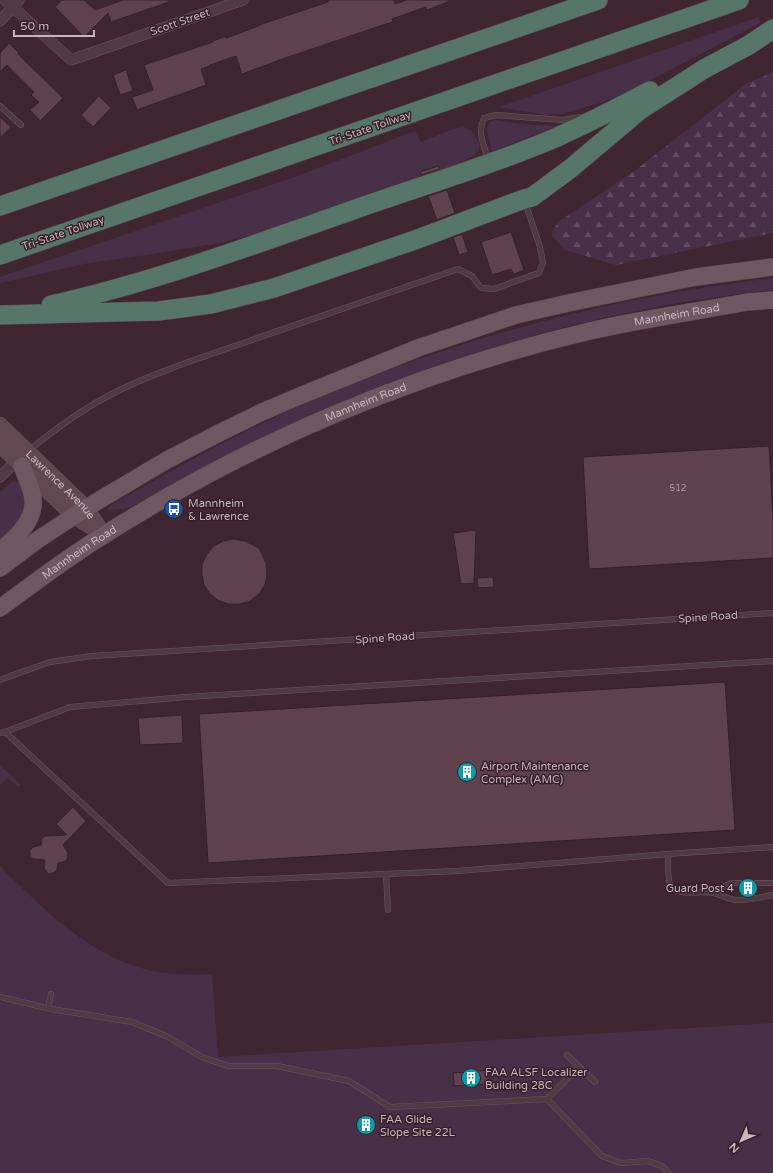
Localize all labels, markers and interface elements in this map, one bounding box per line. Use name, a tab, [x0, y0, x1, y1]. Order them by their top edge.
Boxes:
street label: Scott Street	[149, 6, 211, 38]
scale bar	[14, 12, 94, 38]
text: 50 m	[20, 19, 49, 33]
street label: Tri-State Tollway	[327, 108, 413, 148]
street label: Tri-State Tollway	[20, 213, 106, 253]
street label: Mannheim Road	[633, 301, 720, 328]
street label: Mannheim Road	[323, 380, 408, 424]
street label: Lawrence Avenue	[23, 447, 98, 521]
house number: 512	[670, 483, 686, 494]
place label: Mannheim & Lawrence	[188, 497, 249, 523]
bus stop icon: Mannheim & Lawrence	[163, 498, 185, 520]
street label: Mannheim Road	[39, 522, 119, 581]
street label: Spine Road	[678, 608, 738, 626]
street label: Spine Road	[355, 629, 415, 647]
place label: Airport Maintenance Complex (AMC)	[481, 760, 589, 786]
building icon: Airport Maintenance Complex (AMC)	[456, 761, 478, 783]
building icon: Guard Post 4	[737, 877, 759, 899]
place label: Guard Post 4	[666, 882, 734, 895]
place label: FAA ALSF Localizer Building 28C	[485, 1066, 588, 1092]
building icon: FAA ALSF Localizer Building 28C	[460, 1067, 482, 1089]
place label: FAA Glide Slope Site 22L	[380, 1113, 456, 1139]
building icon: FAA Glide Slope Site 22L	[355, 1114, 377, 1136]
north arrow	[721, 1121, 761, 1161]
text: N	[727, 1140, 742, 1155]

